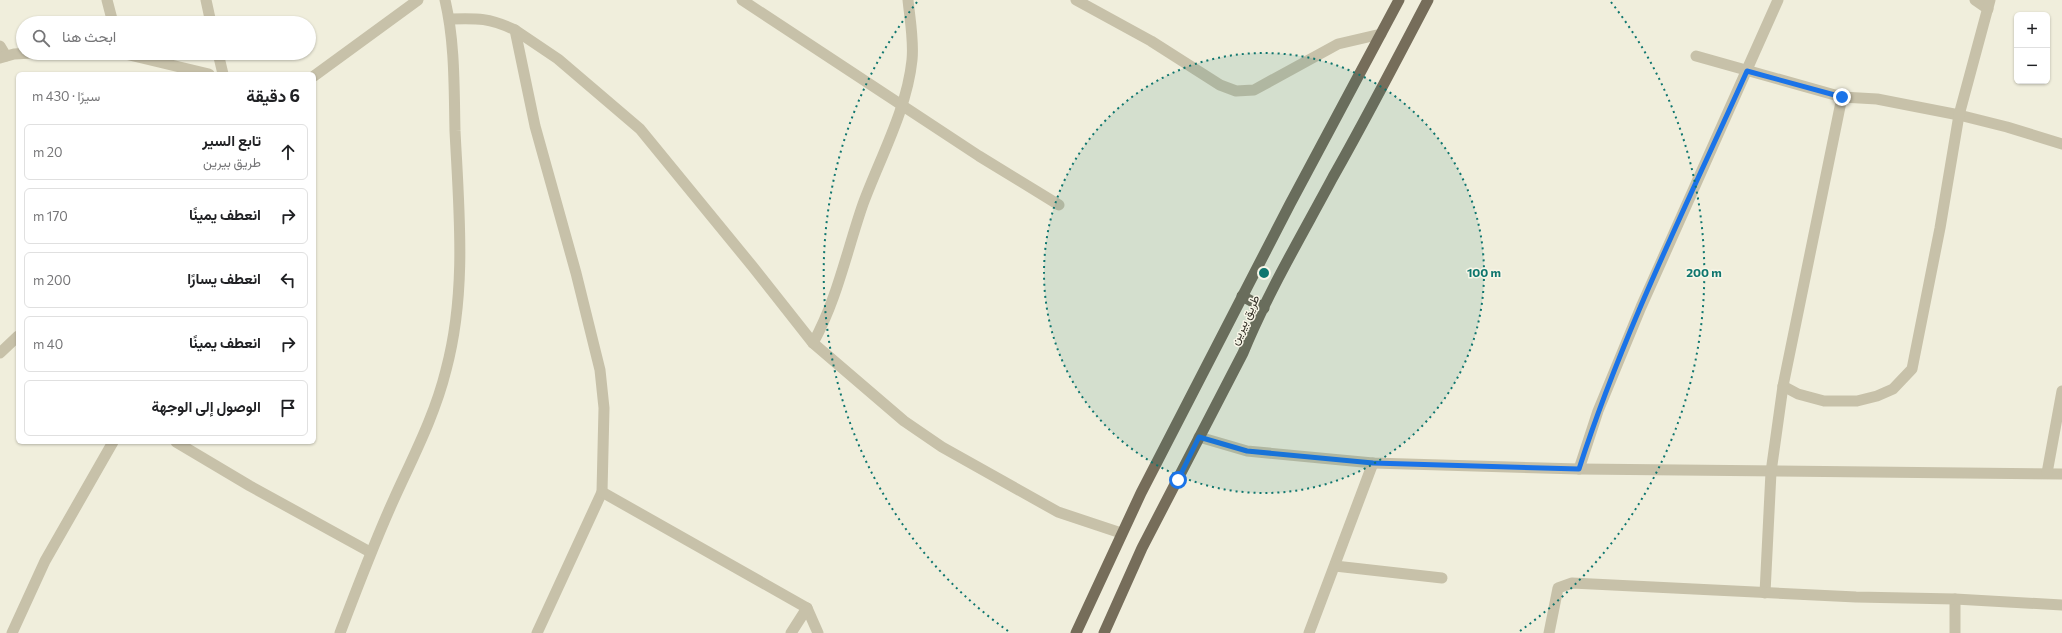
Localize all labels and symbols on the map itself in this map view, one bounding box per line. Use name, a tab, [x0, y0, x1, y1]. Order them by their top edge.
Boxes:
route end	[1833, 88, 1851, 106]
text: 100 m	[1467, 265, 1501, 279]
text: 200 m	[1686, 265, 1722, 279]
centre of rings	[1257, 266, 1271, 280]
street label: طريق بيرين	[1226, 292, 1264, 348]
route start	[1169, 471, 1187, 489]

